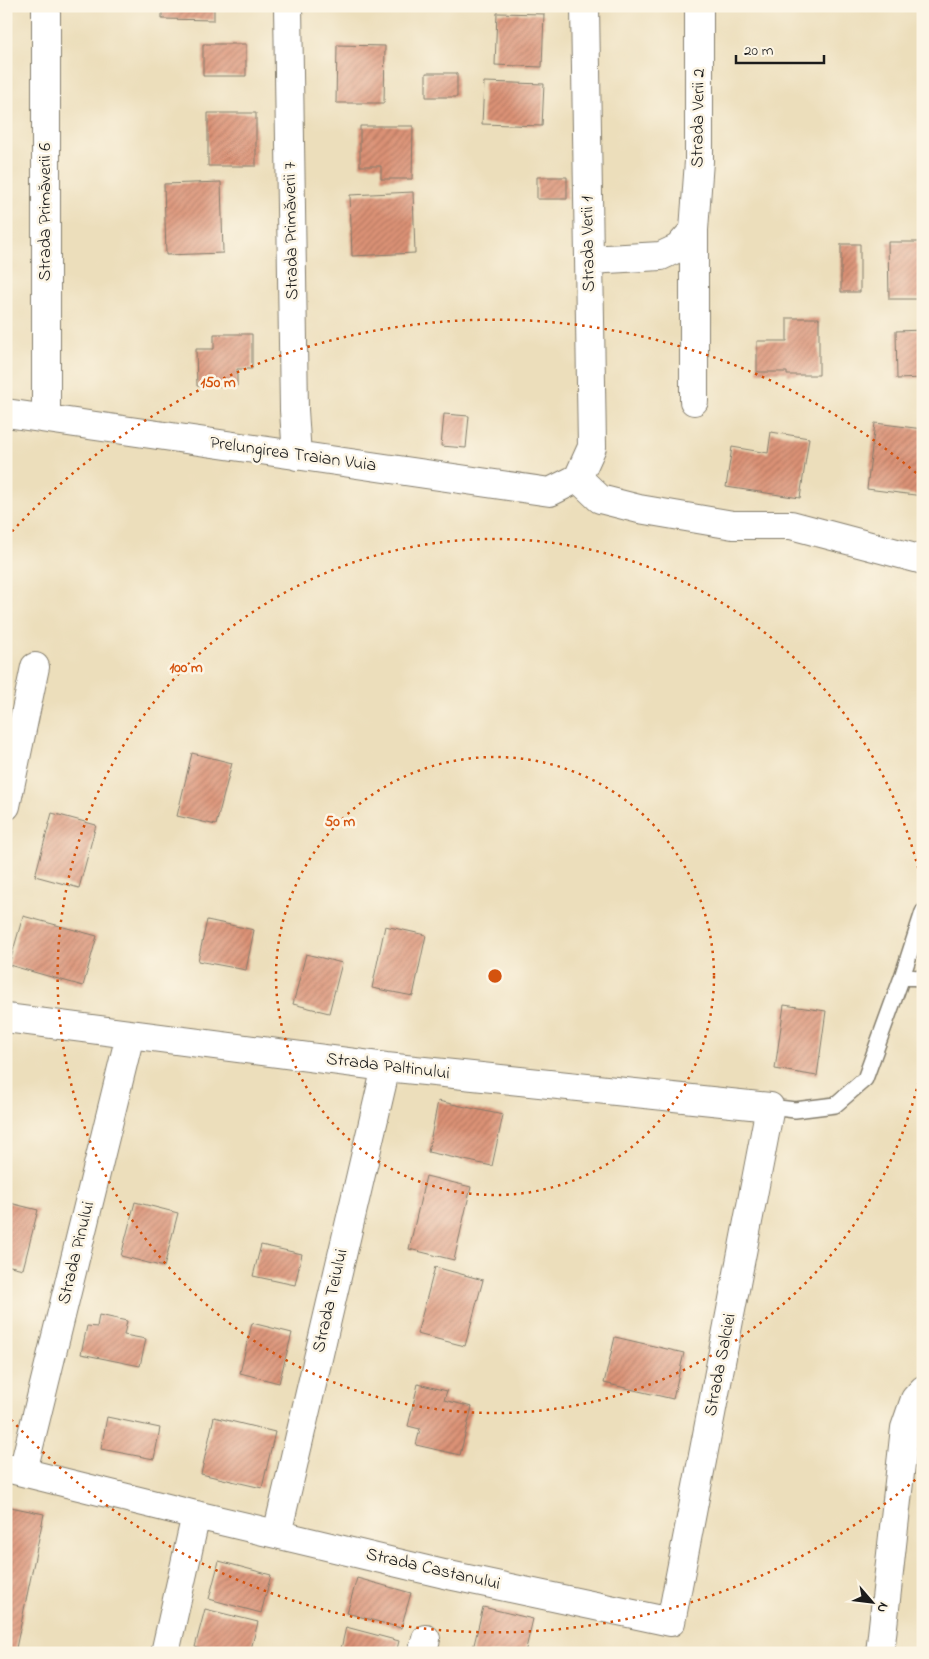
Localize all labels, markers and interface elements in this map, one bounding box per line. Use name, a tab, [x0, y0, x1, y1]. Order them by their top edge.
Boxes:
scale bar	[736, 32, 824, 64]
text: 20 m	[744, 40, 774, 62]
street label: Strada Verii 2	[685, 68, 713, 168]
street label: Strada Primăverii 6	[33, 143, 59, 281]
street label: Strada Primăverii 7	[278, 161, 306, 300]
street label: Strada Verii 1	[575, 195, 603, 292]
text: 150 m	[200, 372, 236, 394]
street label: Prelungirea Traian Vuia	[208, 430, 378, 481]
text: 100 m	[169, 657, 203, 679]
text: 50 m	[325, 811, 356, 833]
centre of rings	[486, 967, 504, 985]
street label: Strada Paltinului	[325, 1047, 451, 1087]
street label: Strada Pinului	[52, 1199, 102, 1307]
street label: Strada Teiului	[306, 1247, 356, 1355]
street label: Strada Salciei	[698, 1311, 744, 1419]
street label: Strada Castanului	[363, 1542, 503, 1598]
north arrow	[846, 1576, 896, 1626]
text: N	[871, 1598, 894, 1617]

